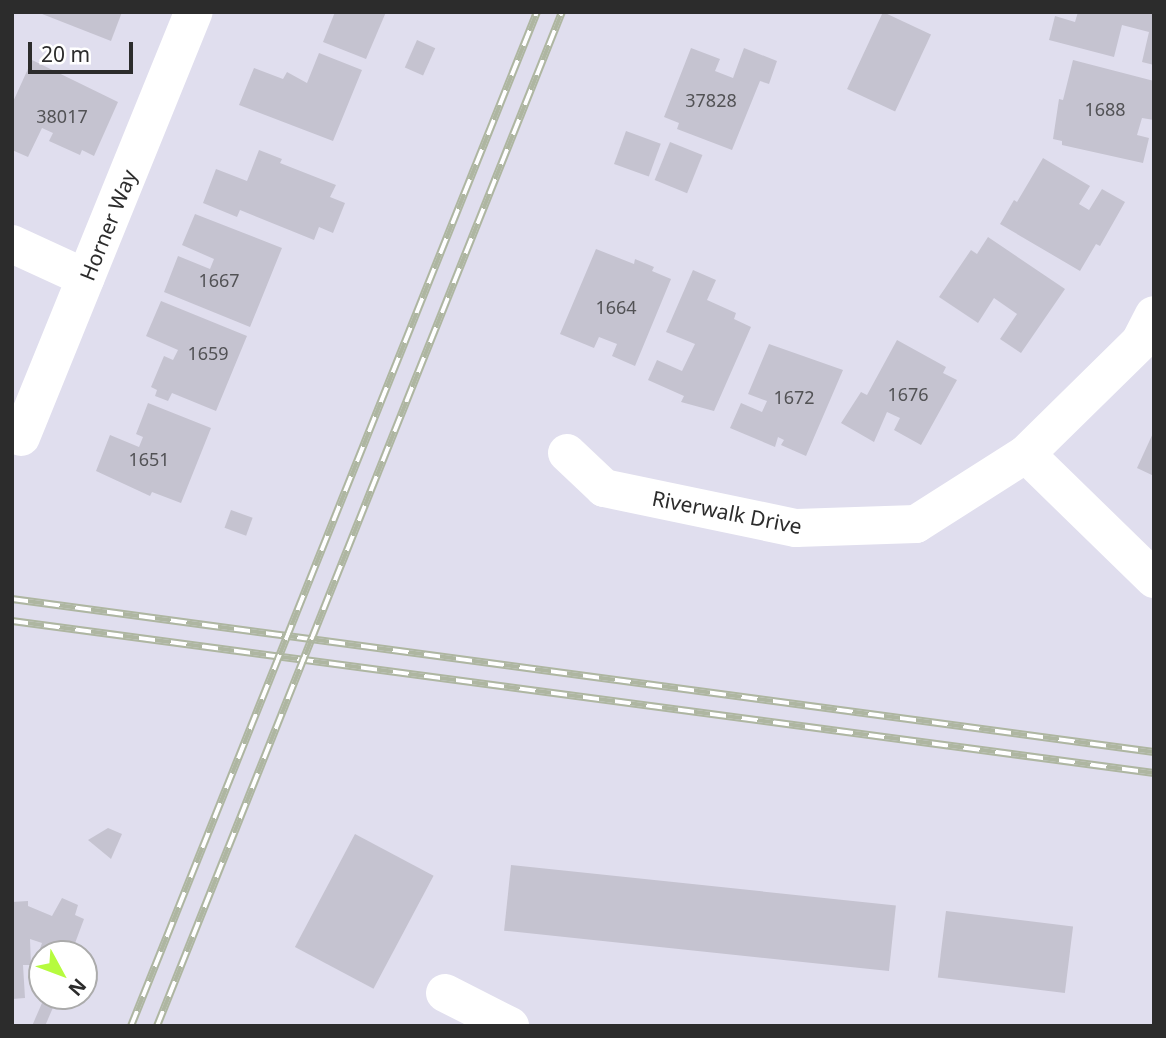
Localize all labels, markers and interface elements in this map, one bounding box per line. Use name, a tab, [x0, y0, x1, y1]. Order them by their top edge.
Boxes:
scale bar	[32, 28, 136, 72]
text: 20 m	[41, 40, 90, 68]
house number: 37828	[685, 89, 737, 111]
house number: 1688	[1084, 98, 1126, 120]
house number: 38017	[36, 105, 88, 127]
street label: Horner Way	[74, 166, 142, 284]
house number: 1667	[198, 269, 240, 291]
house number: 1664	[595, 296, 637, 318]
house number: 1659	[187, 342, 229, 364]
house number: 1676	[887, 383, 929, 405]
house number: 1672	[773, 386, 815, 408]
house number: 1651	[128, 448, 170, 470]
street label: Riverwalk Drive	[650, 485, 804, 539]
north arrow	[28, 940, 98, 1010]
text: N	[62, 973, 92, 1002]

